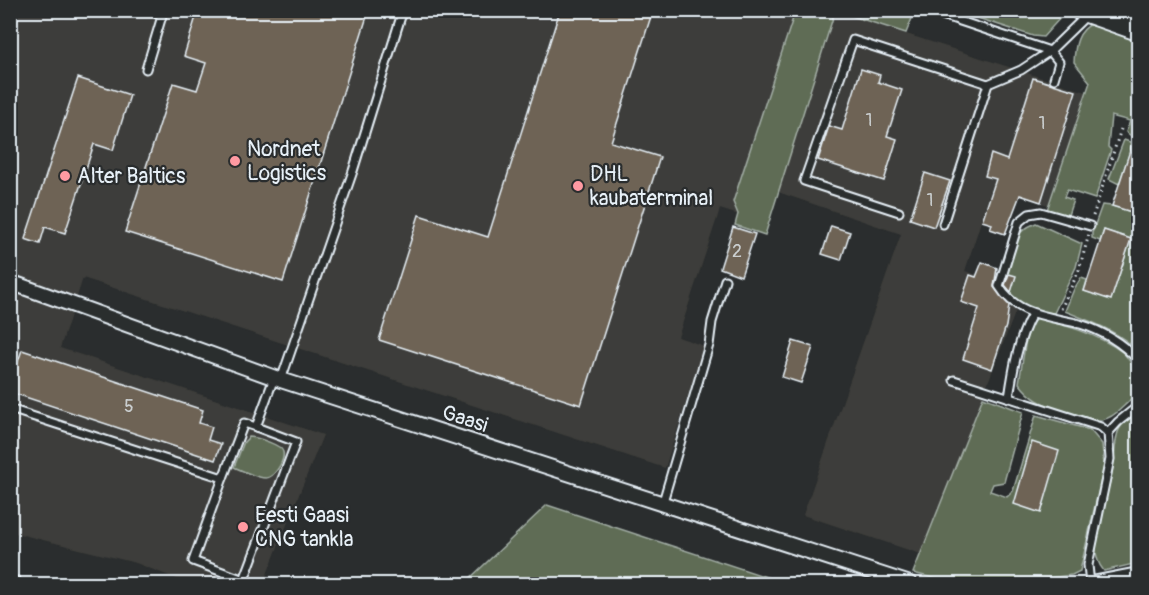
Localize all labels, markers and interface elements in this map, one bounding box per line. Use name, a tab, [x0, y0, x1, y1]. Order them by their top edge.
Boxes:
house number: 1	[865, 109, 873, 132]
house number: 1	[1038, 112, 1046, 135]
place label: Nordnet Logistics	[247, 136, 327, 187]
marker: Nordnet Logistics	[228, 154, 242, 168]
place label: DHL kaubaterminal	[590, 161, 713, 212]
place label: Alter Baltics	[77, 163, 186, 190]
marker: Alter Baltics	[58, 169, 72, 183]
marker: DHL kaubaterminal	[571, 179, 585, 193]
house number: 1	[926, 189, 934, 212]
house number: 2	[732, 240, 742, 263]
house number: 5	[124, 395, 134, 418]
street label: Gaasi	[439, 399, 492, 439]
place label: Eesti Gaasi CNG tankla	[255, 502, 354, 553]
marker: Eesti Gaasi CNG tankla	[236, 520, 250, 534]

